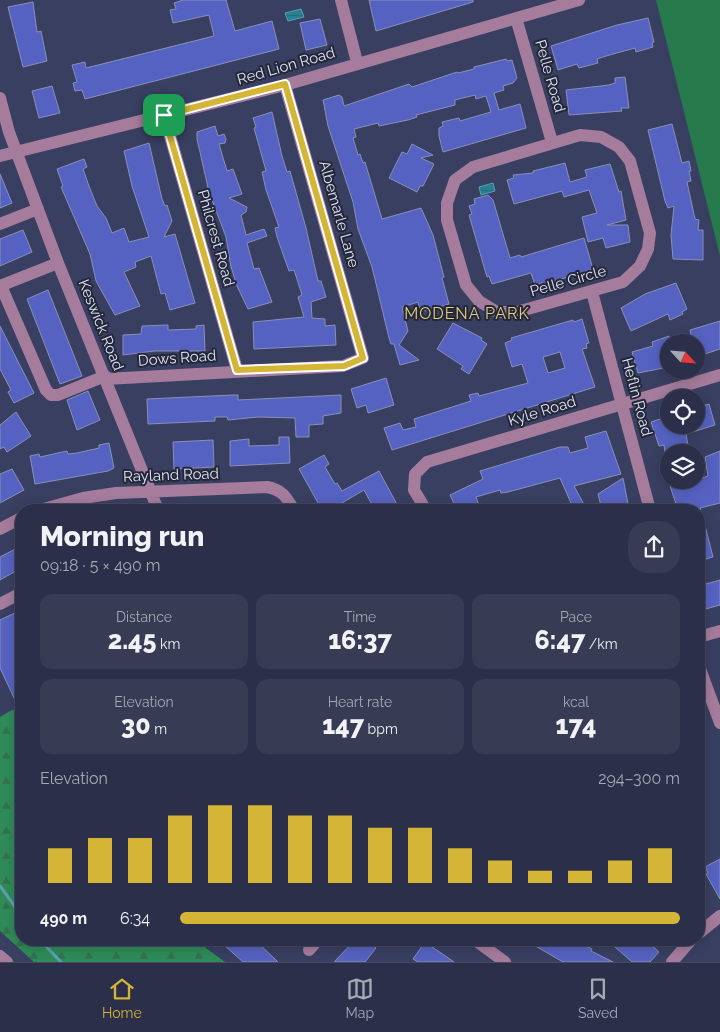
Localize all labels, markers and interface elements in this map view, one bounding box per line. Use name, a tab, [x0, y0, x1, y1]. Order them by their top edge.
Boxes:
street label: Pelle Road	[531, 38, 569, 114]
street label: Red Lion Road	[235, 43, 337, 89]
pin	[143, 94, 185, 136]
icon: arrive	[150, 101, 178, 129]
street label: Albemarle Lane	[315, 158, 363, 270]
street label: Philcrest Road	[194, 188, 238, 288]
street label: Pelle Circle	[528, 261, 608, 300]
street label: Keswick Road	[75, 277, 127, 373]
district label: MODENA PARK	[404, 304, 530, 323]
north arrow	[660, 334, 705, 379]
map controls	[660, 334, 705, 489]
street label: Dows Road	[137, 346, 217, 370]
street label: Heflin Road	[618, 356, 656, 438]
button: locate	[660, 389, 705, 434]
street label: Kyle Road	[506, 392, 578, 430]
button: layers	[660, 444, 705, 489]
street label: Rayland Road	[123, 464, 219, 486]
text: Morning run	[40, 520, 204, 553]
button: share	[628, 521, 680, 573]
text: 09:18 · 5 × 490 m	[40, 556, 161, 575]
text: Distance	[116, 609, 172, 625]
text: Time	[344, 609, 376, 625]
text: Pace	[560, 609, 592, 625]
text: 2.45	[108, 625, 157, 655]
text: 16:37	[328, 625, 392, 655]
text: 6:47	[534, 625, 585, 655]
text: km	[157, 636, 180, 652]
text: /km	[585, 636, 618, 652]
text: Elevation	[114, 694, 174, 710]
text: Heart rate	[328, 694, 392, 710]
text: kcal	[563, 694, 589, 710]
text: 30	[121, 710, 151, 740]
text: 147	[322, 710, 364, 740]
text: 174	[556, 710, 596, 740]
text: m	[151, 721, 167, 737]
text: bpm	[364, 721, 398, 737]
text: Elevation	[40, 769, 108, 788]
text: 294–300 m	[598, 769, 680, 788]
text: 490 m	[40, 909, 87, 928]
text: 6:34	[120, 909, 150, 928]
tab: Home	[102, 975, 142, 1021]
tab: Map	[346, 975, 374, 1021]
tab: Saved	[578, 975, 618, 1021]

